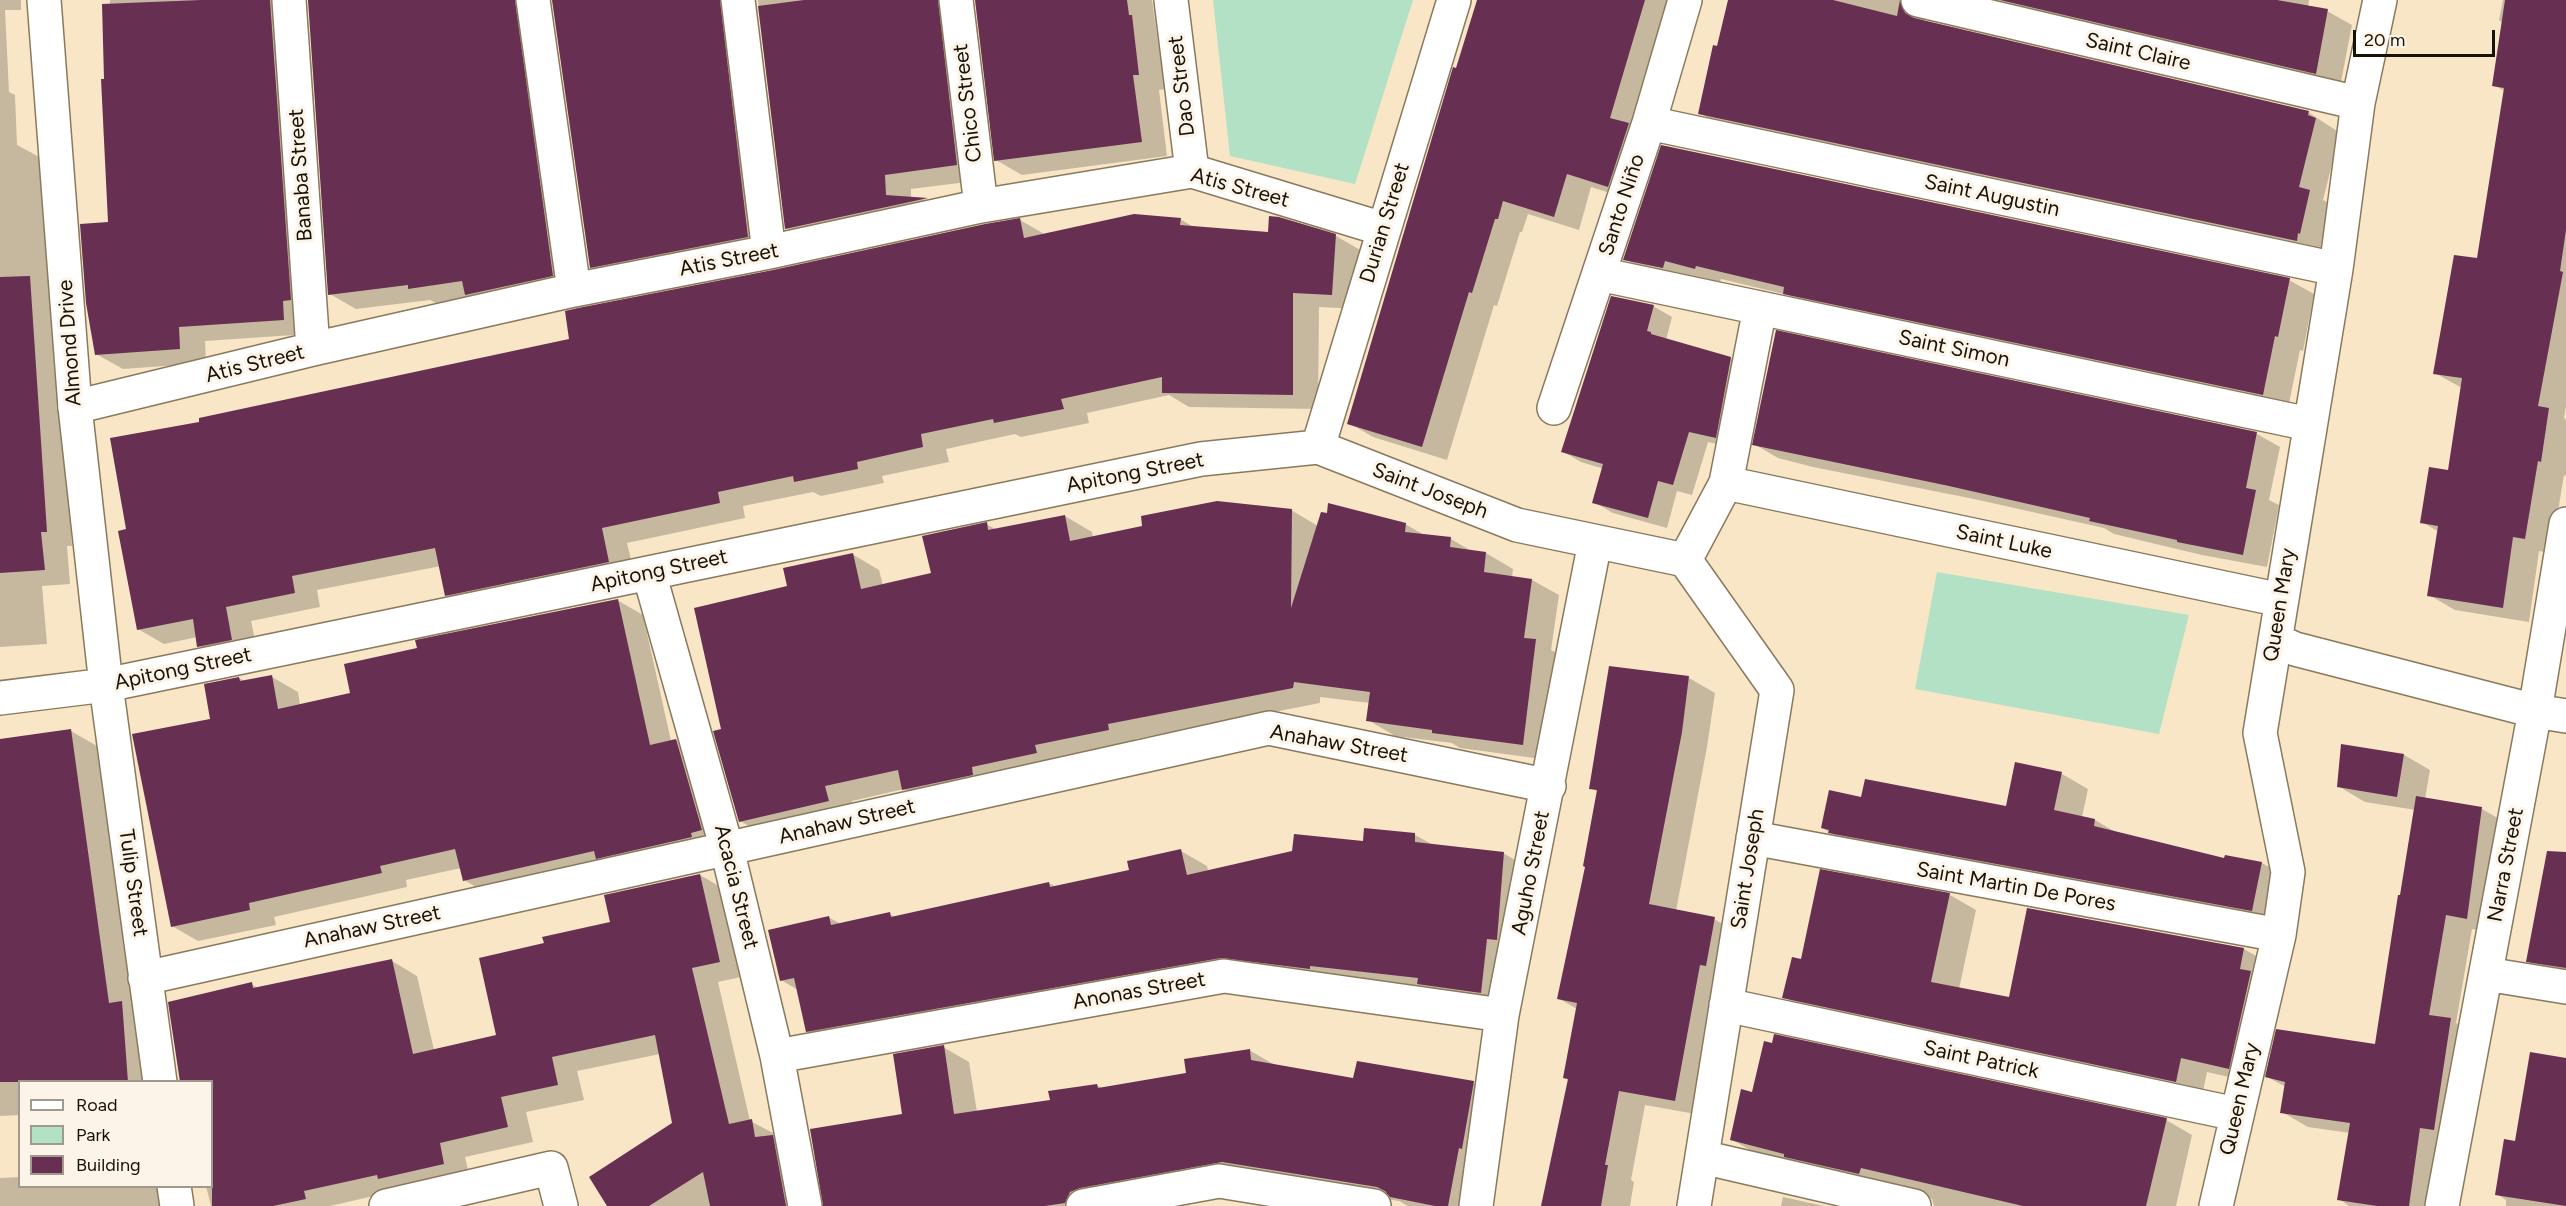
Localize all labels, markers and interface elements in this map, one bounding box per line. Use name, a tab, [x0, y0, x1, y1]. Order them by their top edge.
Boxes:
scale bar	[2356, 18, 2498, 56]
street label: Saint Claire	[2083, 28, 2193, 76]
text: 20 m	[2364, 29, 2405, 51]
street label: Dao Street	[1163, 34, 1201, 138]
street label: Chico Street	[948, 42, 988, 164]
street label: Banaba Street	[284, 108, 318, 242]
street label: Santo Niño	[1594, 151, 1650, 259]
street label: Durian Street	[1355, 160, 1415, 286]
street label: Atis Street	[1188, 163, 1292, 213]
street label: Saint Augustin	[1922, 169, 2062, 223]
street label: Atis Street	[677, 238, 781, 282]
street label: Almond Drive	[53, 279, 87, 407]
street label: Saint Simon	[1896, 325, 2012, 373]
street label: Atis Street	[203, 340, 307, 388]
street label: Apitong Street	[1064, 447, 1206, 499]
street label: Saint Joseph	[1369, 457, 1491, 525]
street label: Saint Luke	[1954, 520, 2054, 564]
street label: Apitong Street	[588, 544, 730, 598]
street label: Queen Mary	[2259, 546, 2301, 664]
street label: Apitong Street	[112, 642, 254, 696]
street label: Anahaw Street	[1268, 719, 1410, 769]
street label: Anahaw Street	[776, 794, 918, 850]
street label: Narra Street	[2483, 806, 2529, 924]
street label: Saint Joseph	[1726, 807, 1770, 931]
street label: Aguho Street	[1507, 809, 1555, 937]
street label: Acacia Street	[708, 822, 764, 952]
street label: Tulip Street	[113, 828, 153, 938]
street label: Saint Martin De Pores	[1914, 857, 2118, 917]
street label: Anahaw Street	[301, 900, 443, 954]
street label: Anonas Street	[1071, 967, 1207, 1015]
street label: Saint Patrick	[1921, 1035, 2041, 1085]
street label: Queen Mary	[2215, 1040, 2265, 1158]
legend	[18, 1080, 213, 1188]
text: Road	[76, 1094, 117, 1116]
text: Park	[76, 1124, 110, 1146]
text: Building	[76, 1154, 141, 1176]

